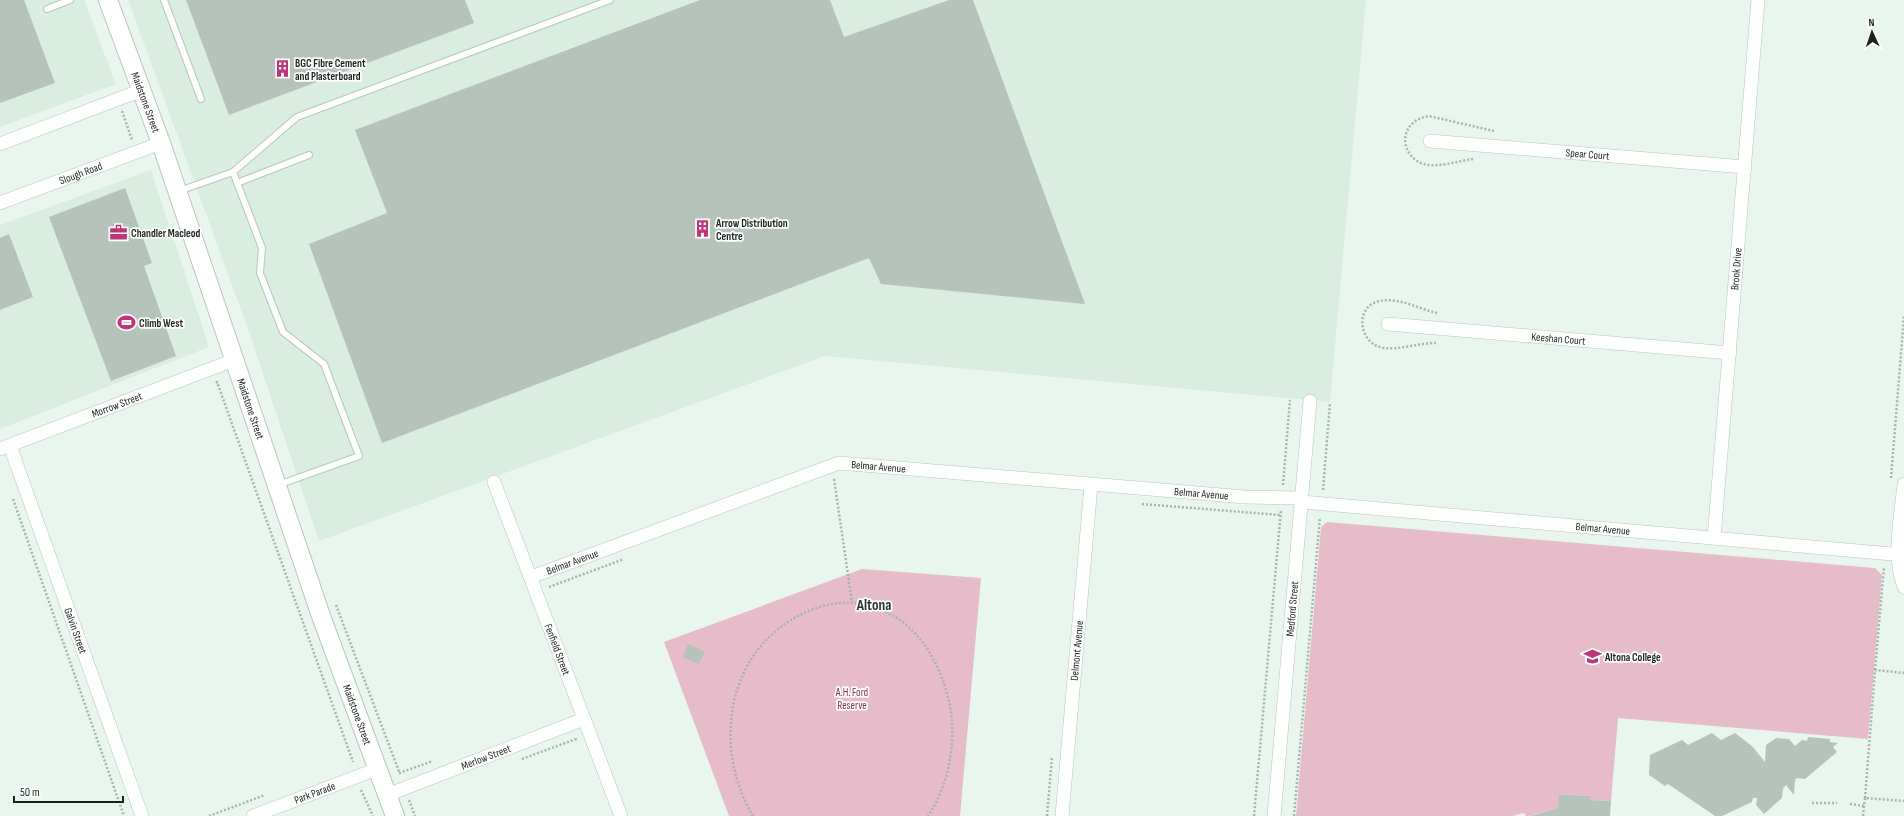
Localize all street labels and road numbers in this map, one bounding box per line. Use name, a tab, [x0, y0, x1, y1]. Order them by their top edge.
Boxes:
street label: Maidstone Street	[129, 70, 163, 135]
street label: Spear Court	[1565, 146, 1611, 162]
street label: Slough Road	[57, 159, 104, 187]
street label: Brook Drive	[1728, 247, 1744, 290]
street label: Keeshan Court	[1531, 330, 1587, 347]
street label: Maidstone Street	[235, 377, 267, 441]
street label: Morrow Street	[90, 389, 145, 420]
street label: Belmar Avenue	[851, 458, 906, 475]
street label: Belmar Avenue	[1174, 485, 1229, 502]
street label: Belmar Avenue	[1575, 520, 1631, 537]
street label: Belmar Avenue	[544, 546, 600, 577]
street label: Medford Street	[1283, 580, 1301, 637]
street label: Galvin Street	[62, 606, 90, 656]
street label: Delmont Avenue	[1067, 620, 1086, 681]
street label: Fenfield Street	[542, 622, 574, 677]
street label: Maidstone Street	[340, 683, 375, 747]
street label: Merlow Street	[459, 741, 513, 772]
street label: Park Parade	[292, 779, 337, 806]

